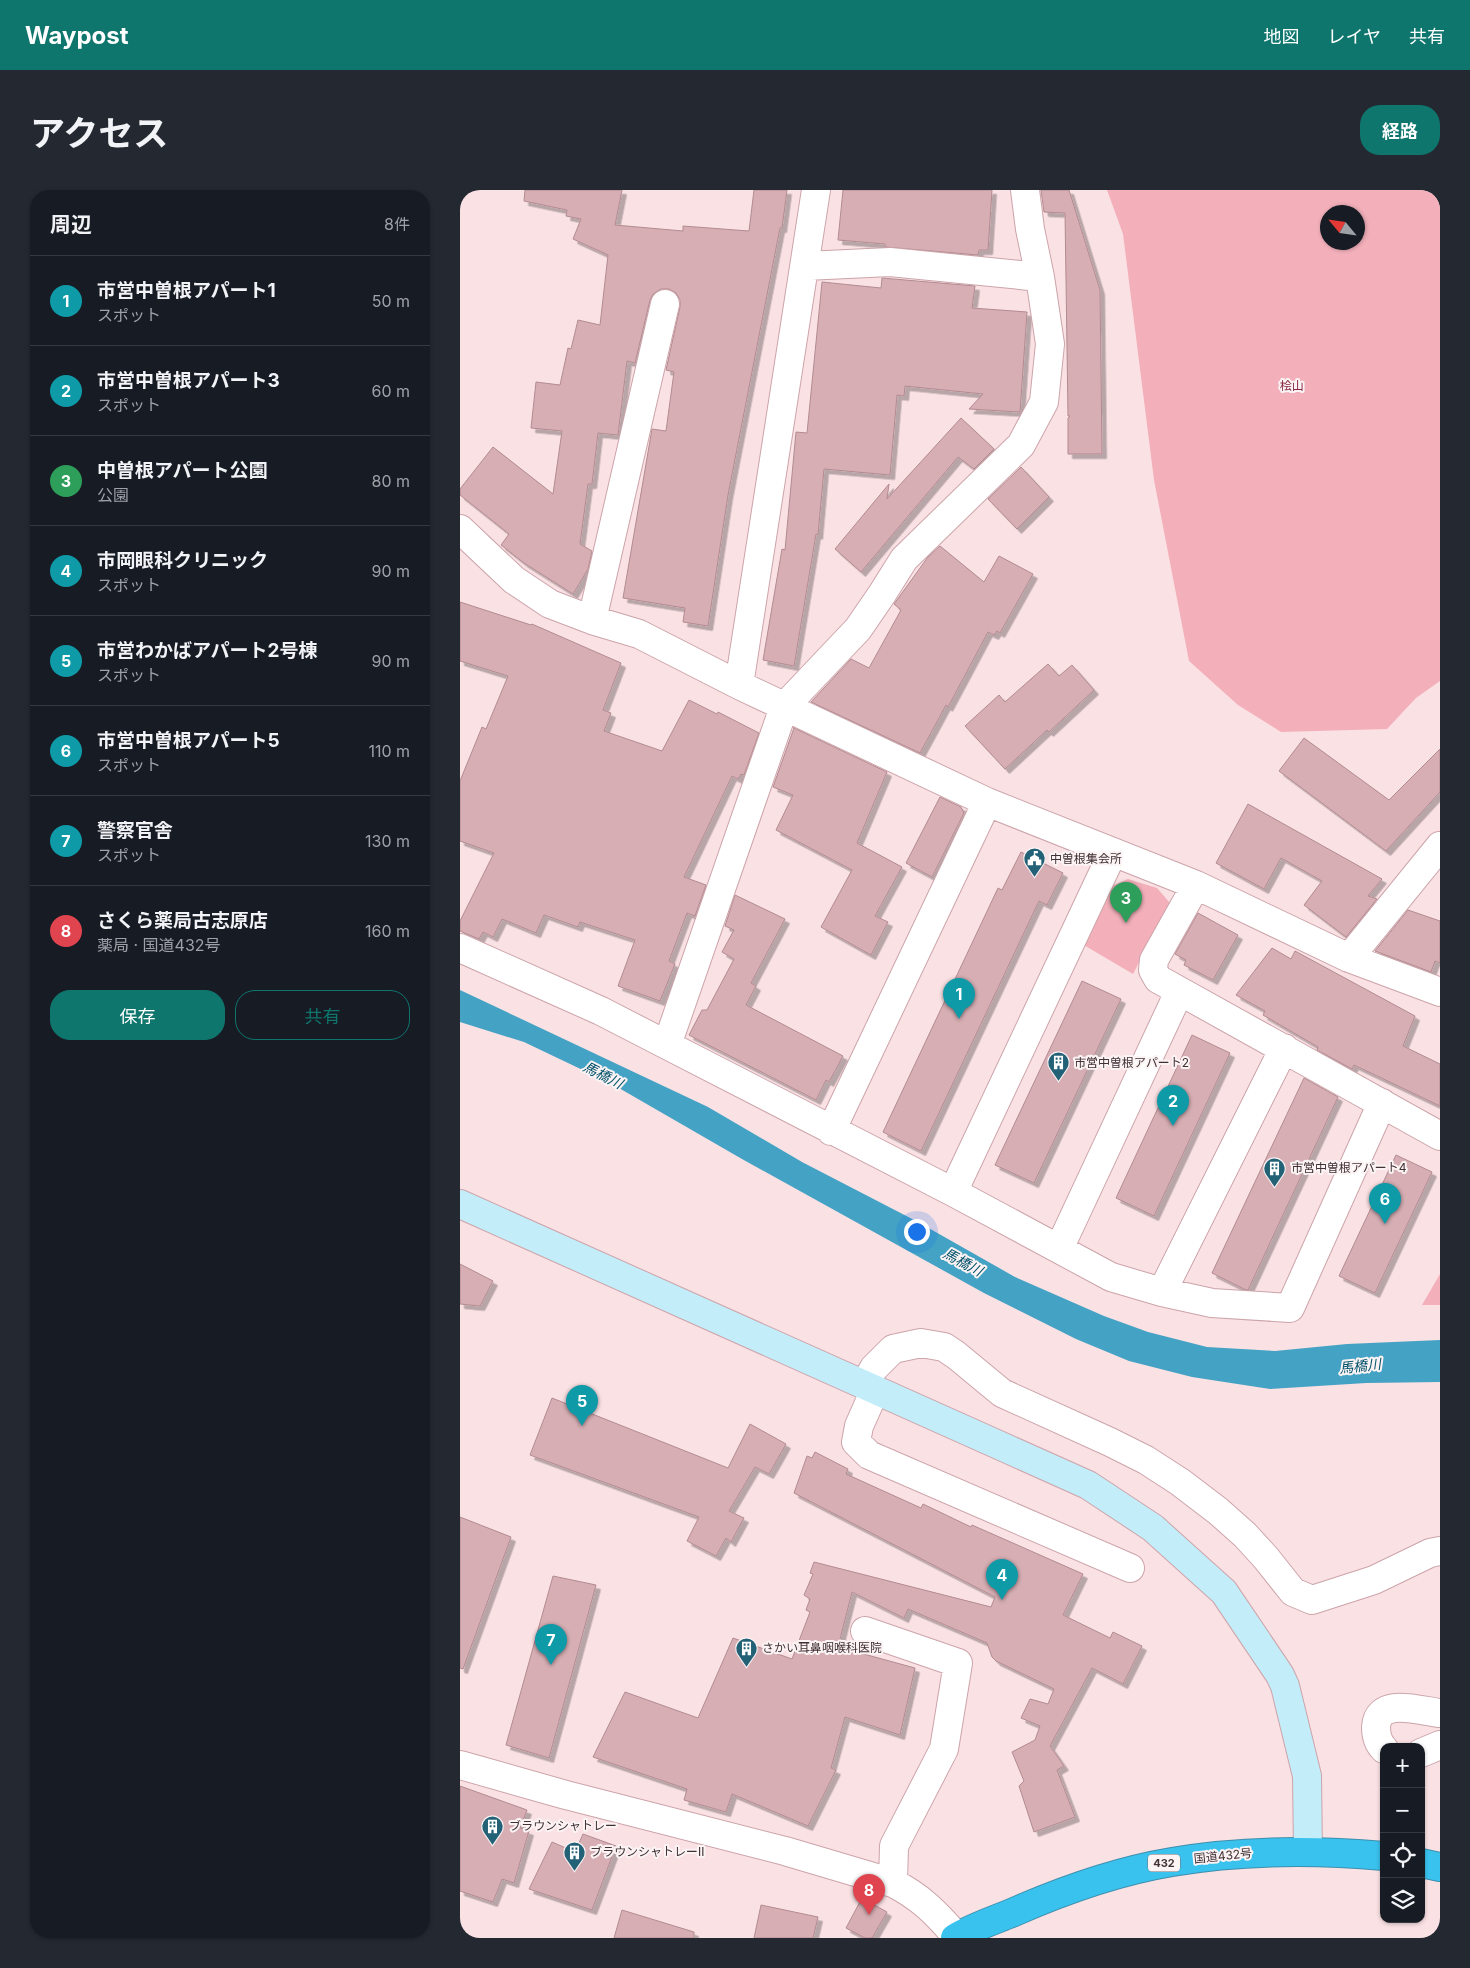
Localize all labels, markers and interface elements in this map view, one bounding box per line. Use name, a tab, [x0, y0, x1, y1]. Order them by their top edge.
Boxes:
text: Waypost	[25, 21, 129, 50]
text: 地図	[1264, 26, 1300, 47]
text: レイヤ	[1328, 26, 1381, 47]
text: 共有	[1409, 26, 1445, 47]
button: 経路	[1360, 105, 1440, 155]
text: アクセス	[30, 112, 168, 154]
north arrow	[1320, 205, 1365, 250]
text: 周辺	[50, 212, 92, 237]
text: 8件	[384, 214, 410, 234]
text: 市営中曽根アパート1	[97, 279, 276, 302]
text: 1	[63, 291, 69, 311]
text: 50 m	[372, 291, 410, 311]
text: スポット	[97, 305, 161, 325]
text: 市営中曽根アパート3	[97, 369, 280, 392]
park label: 桧山	[1280, 378, 1304, 393]
text: 2	[61, 381, 71, 401]
text: 60 m	[371, 381, 410, 401]
text: スポット	[97, 395, 161, 415]
text: 中曽根アパート公園	[97, 459, 268, 482]
text: 3	[61, 471, 71, 491]
text: 80 m	[371, 471, 410, 491]
text: 公園	[97, 485, 129, 505]
text: 市岡眼科クリニック	[97, 549, 268, 572]
text: 4	[61, 561, 71, 581]
text: 90 m	[371, 561, 410, 581]
text: スポット	[97, 575, 161, 595]
text: 市営わかばアパート2号棟	[97, 639, 318, 662]
text: 5	[61, 651, 71, 671]
text: 90 m	[371, 651, 410, 671]
text: スポット	[97, 665, 161, 685]
text: 市営中曽根アパート5	[97, 729, 280, 752]
text: 6	[61, 741, 71, 761]
text: 110 m	[368, 741, 410, 761]
text: スポット	[97, 755, 161, 775]
text: 警察官舎	[97, 819, 173, 842]
text: 7	[61, 831, 71, 851]
text: 130 m	[365, 831, 410, 851]
text: スポット	[97, 845, 161, 865]
public building icon: 中曽根集会所	[1022, 847, 1046, 878]
place label: 中曽根集会所	[1050, 851, 1122, 866]
pin: 3	[1110, 882, 1142, 923]
text: さくら薬局古志原店	[97, 909, 268, 932]
text: 8	[61, 921, 71, 941]
text: 160 m	[365, 921, 410, 941]
text: 薬局 · 国道432号	[97, 935, 221, 955]
pin: 1	[943, 978, 975, 1019]
button: 保存	[50, 990, 225, 1040]
button: 共有	[235, 990, 410, 1040]
building icon: 市営中曽根アパート2	[1046, 1051, 1070, 1082]
place label: 市営中曽根アパート2	[1074, 1055, 1189, 1070]
water label: 馬橋川	[581, 1057, 628, 1093]
pin: 2	[1157, 1085, 1189, 1126]
building icon: 市営中曽根アパート4	[1263, 1156, 1287, 1187]
place label: 市営中曽根アパート4	[1291, 1160, 1407, 1175]
pin: 6	[1369, 1183, 1401, 1224]
your location	[904, 1219, 930, 1245]
water label: 馬橋川	[941, 1244, 988, 1280]
water label: 馬橋川	[1338, 1355, 1384, 1376]
pin: 5	[566, 1385, 598, 1426]
pin: 4	[986, 1559, 1018, 1600]
pin: 7	[535, 1624, 567, 1665]
building icon: さかい耳鼻咽喉科医院	[734, 1636, 758, 1667]
place label: さかい耳鼻咽喉科医院	[762, 1640, 882, 1655]
map controls	[1380, 1743, 1425, 1923]
button: +	[1380, 1743, 1425, 1788]
button: −	[1380, 1788, 1425, 1833]
building icon: ブラウンシャトレー	[481, 1814, 505, 1845]
place label: ブラウンシャトレー	[509, 1818, 617, 1833]
button: locate	[1380, 1833, 1425, 1878]
building icon: ブラウンシャトレーⅡ	[562, 1840, 586, 1871]
place label: ブラウンシャトレーⅡ	[590, 1844, 704, 1859]
street label: 国道432号	[1193, 1845, 1253, 1866]
road number: 432	[1148, 1855, 1180, 1872]
pin: 8	[853, 1874, 885, 1915]
button: layers	[1380, 1878, 1425, 1923]

